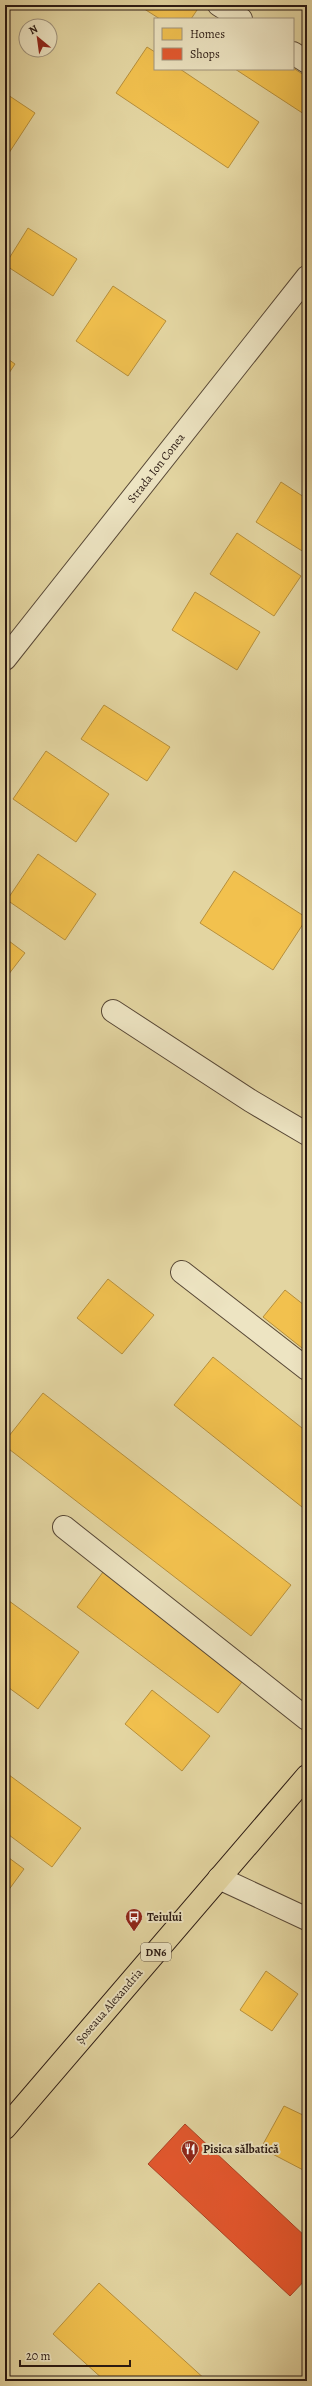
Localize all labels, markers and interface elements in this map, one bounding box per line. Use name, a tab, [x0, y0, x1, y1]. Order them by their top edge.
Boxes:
north arrow	[18, 18, 58, 58]
legend	[154, 18, 294, 70]
text: N	[26, 21, 41, 38]
text: Homes	[190, 26, 225, 42]
text: Shops	[190, 46, 220, 62]
street label: Strada Ion Conea	[124, 429, 189, 506]
bus stop icon: Teiului	[124, 1907, 144, 1932]
place label: Teiului	[147, 1909, 183, 1925]
road number: DN6	[141, 1943, 171, 1961]
street label: Șoseaua Alexandria	[72, 1965, 146, 2047]
restaurant icon: Pisica sălbatică	[180, 2139, 200, 2164]
place label: Pisica sălbatică	[203, 2141, 279, 2157]
scale bar	[20, 2342, 130, 2368]
text: 20 m	[26, 2348, 50, 2364]

